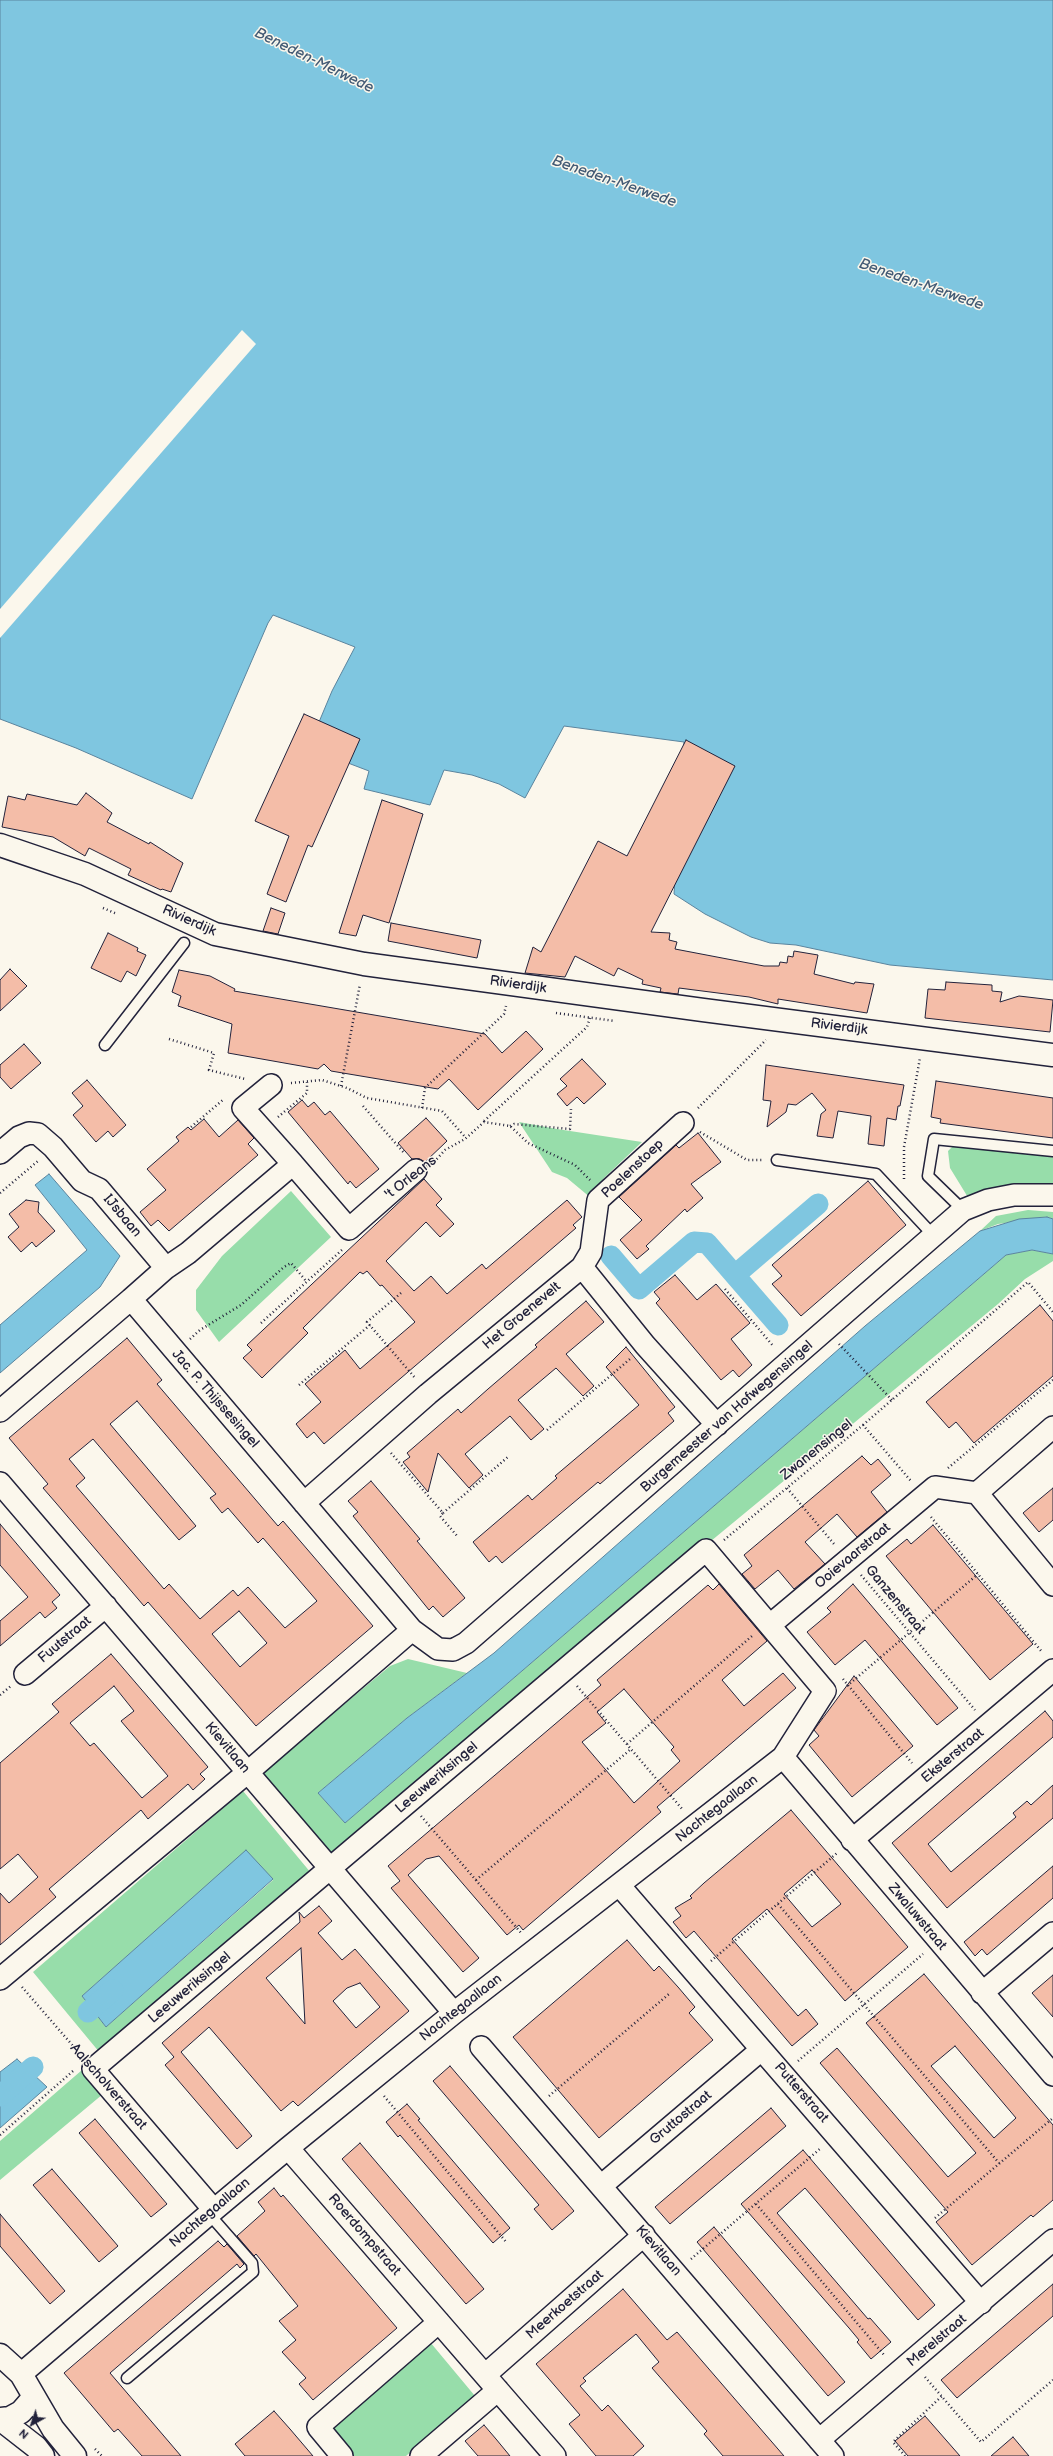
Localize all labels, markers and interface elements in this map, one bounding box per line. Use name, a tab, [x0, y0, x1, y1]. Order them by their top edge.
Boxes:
water label: Beneden-Merwede	[251, 24, 377, 98]
water label: Beneden-Merwede	[549, 152, 679, 212]
water label: Beneden-Merwede	[856, 255, 986, 315]
street label: Rivierdijk	[159, 902, 219, 940]
street label: Rivierdijk	[488, 973, 548, 997]
street label: Rivierdijk	[810, 1015, 868, 1039]
street label: Poelenstoep	[598, 1136, 668, 1202]
street label: 't Orleans	[382, 1153, 440, 1203]
street label: IJsbaan	[99, 1191, 145, 1241]
street label: Het Groenevelt	[480, 1279, 564, 1353]
street label: Burgemeester van Hofwegensingel	[637, 1338, 817, 1496]
street label: Jac. P. Thijssesingel	[168, 1346, 262, 1452]
street label: Zwanensingel	[778, 1416, 856, 1484]
street label: Ooievaarstraat	[812, 1519, 894, 1593]
street label: Ganzenstraat	[861, 1562, 929, 1638]
street label: Fuutstraat	[35, 1613, 95, 1667]
street label: Kievitlaan	[201, 1719, 253, 1777]
street label: Eksterstraat	[918, 1725, 988, 1787]
street label: Leeuweriksingel	[392, 1739, 482, 1817]
street label: Nachtegaallaan	[673, 1772, 761, 1846]
street label: Zwaluwstraat	[884, 1880, 950, 1954]
street label: Leeuweriksingel	[145, 1949, 235, 2027]
street label: Nachtegaallaan	[417, 1971, 505, 2045]
street label: Aalscholverstraat	[66, 2041, 150, 2133]
street label: Putterstraat	[770, 2059, 832, 2127]
street label: Gruttostraat	[647, 2087, 715, 2149]
street label: Nachtegaallaan	[166, 2175, 254, 2251]
street label: Roerdompstraat	[324, 2191, 404, 2279]
street label: Kievitlaan	[631, 2222, 685, 2280]
street label: Meerkoetstraat	[523, 2267, 607, 2343]
street label: Merelstraat	[904, 2311, 970, 2371]
north arrow	[12, 2404, 52, 2444]
text: N	[17, 2426, 31, 2441]

